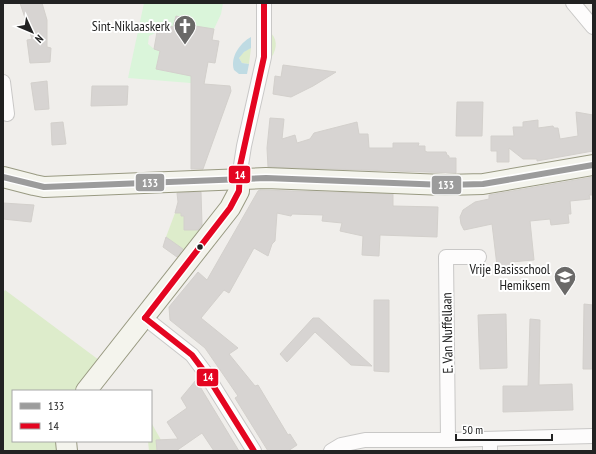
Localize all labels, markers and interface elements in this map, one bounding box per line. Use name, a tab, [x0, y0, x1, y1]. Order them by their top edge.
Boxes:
north arrow	[12, 12, 52, 52]
church icon: Sint-Niklaaskerk	[172, 13, 198, 46]
place label: Sint-Niklaaskerk	[92, 17, 171, 35]
text: N	[32, 32, 46, 46]
line badge: 14	[228, 165, 251, 184]
text: 14	[235, 168, 246, 182]
line badge: 133	[135, 173, 165, 192]
line badge: 133	[431, 175, 462, 195]
text: 133	[142, 176, 158, 190]
text: 133	[438, 178, 454, 192]
unlabelled marker	[195, 242, 205, 252]
place label: Vrije Basisschool Hemiksem	[469, 260, 551, 294]
school or university icon: Vrije Basisschool Hemiksem	[552, 264, 578, 297]
street label: E. Van Nuffellaan	[437, 292, 457, 374]
line badge: 14	[196, 368, 219, 387]
text: 14	[203, 370, 214, 384]
legend	[12, 390, 152, 442]
text: 133	[48, 398, 64, 413]
scale bar	[456, 416, 552, 442]
text: 14	[48, 418, 59, 433]
text: 50 m	[462, 422, 483, 437]

